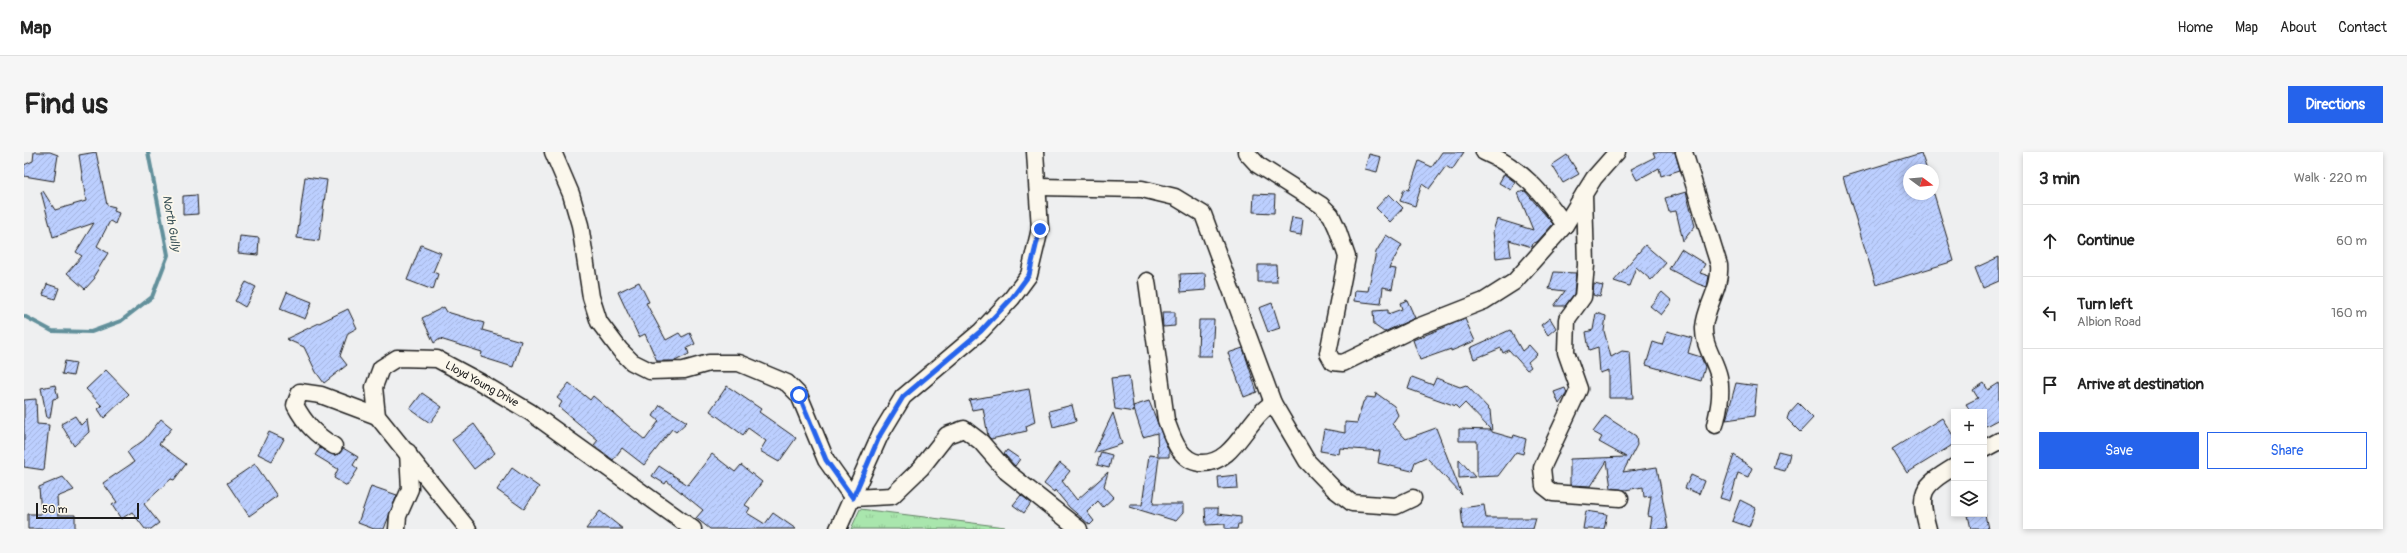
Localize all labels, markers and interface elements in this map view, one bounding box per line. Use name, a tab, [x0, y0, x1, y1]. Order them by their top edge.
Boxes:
text: Map	[20, 16, 51, 40]
text: Home	[2178, 19, 2213, 36]
text: Map	[2235, 19, 2258, 36]
text: About	[2280, 19, 2316, 36]
text: Contact	[2338, 19, 2387, 36]
button: Directions	[2288, 86, 2383, 123]
text: Find us	[24, 87, 108, 122]
north arrow	[1903, 164, 1939, 200]
text: 3 min	[2039, 168, 2080, 189]
text: Walk · 220 m	[2294, 170, 2367, 186]
water label: North Gully	[159, 194, 184, 254]
route end	[1031, 220, 1049, 238]
icon: ahead	[2039, 230, 2061, 252]
text: Continue	[2077, 231, 2135, 250]
text: 60 m	[2336, 233, 2367, 249]
text: Turn left	[2077, 295, 2133, 314]
icon: left	[2039, 302, 2061, 324]
text: 160 m	[2331, 305, 2367, 321]
text: Albion Road	[2077, 314, 2141, 330]
street label: Lloyd Young Drive	[443, 359, 521, 410]
icon: arrive	[2039, 374, 2061, 396]
text: Arrive at destination	[2077, 375, 2204, 394]
route start	[790, 386, 808, 404]
map controls	[1951, 409, 1987, 517]
button: +	[1951, 409, 1987, 445]
button: Save	[2039, 432, 2199, 469]
button: Share	[2207, 432, 2367, 469]
button: −	[1951, 445, 1987, 481]
button: layers	[1951, 481, 1987, 517]
scale bar	[36, 501, 139, 520]
text: 50 m	[42, 503, 68, 516]

